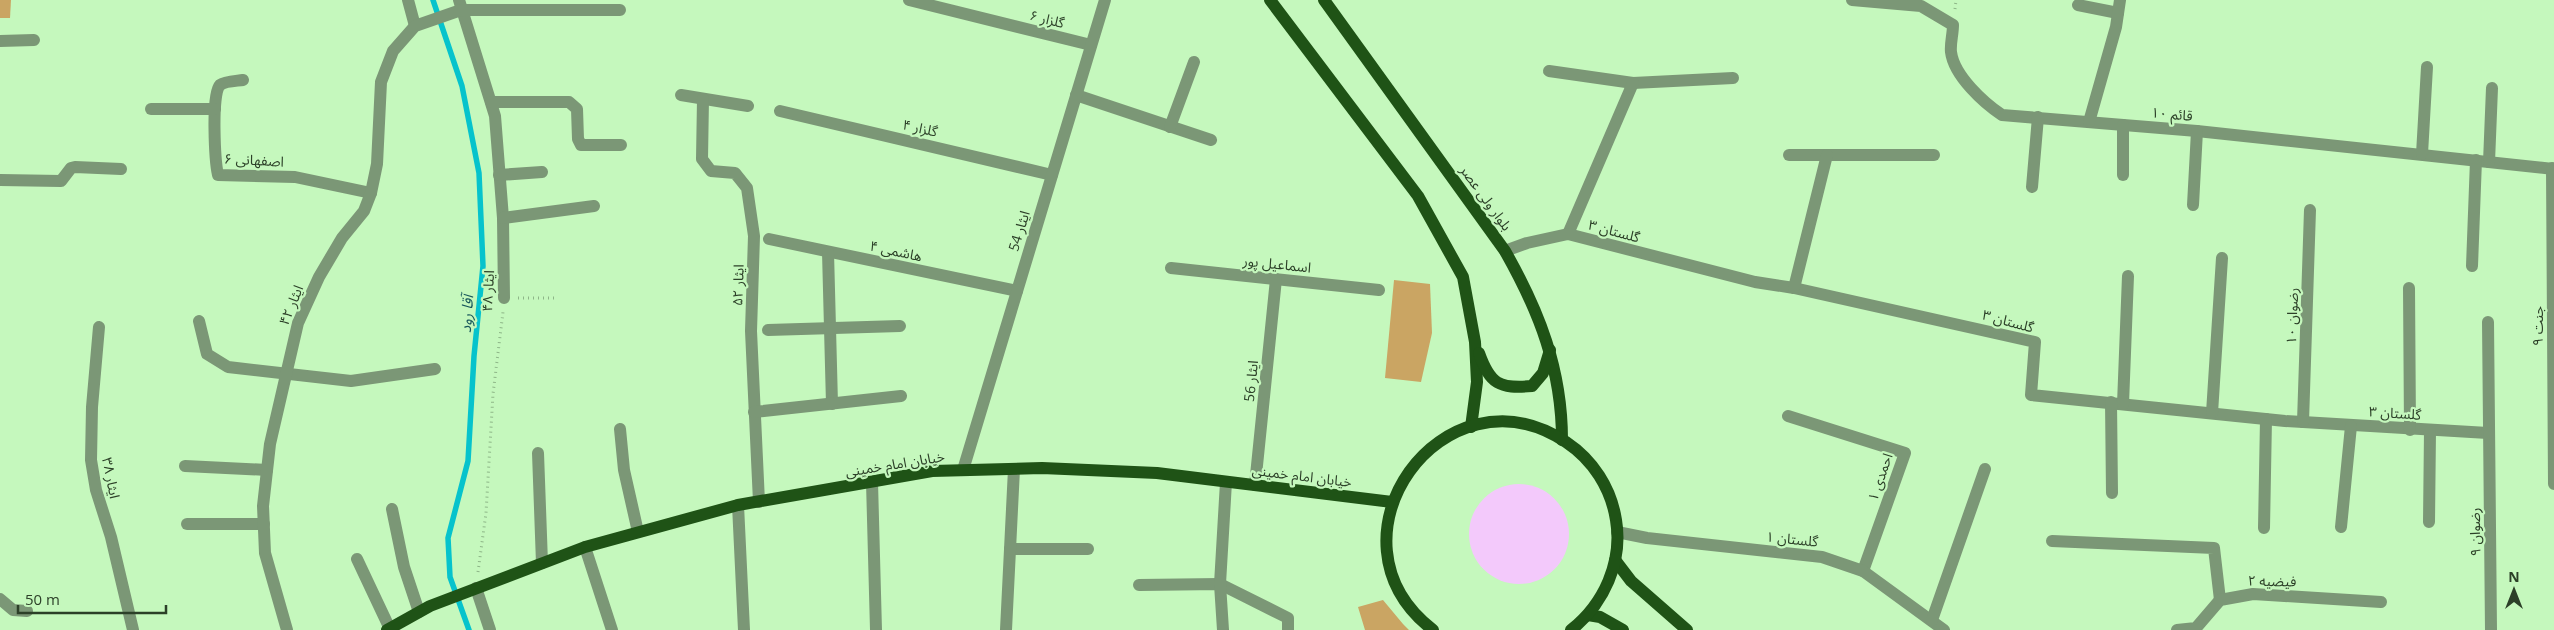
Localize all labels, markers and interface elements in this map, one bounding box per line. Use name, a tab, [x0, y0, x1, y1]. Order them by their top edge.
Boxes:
street label: گلزار ۶	[1028, 5, 1067, 32]
street label: قائم ۱۰	[2150, 102, 2194, 127]
street label: گلزار ۴	[901, 114, 940, 141]
street label: اصفهانی ۶	[224, 148, 284, 171]
street label: بلوار ولی عصر	[1456, 160, 1517, 234]
street label: ایثار 54	[1003, 208, 1034, 254]
street label: گلستان ۳	[1586, 215, 1642, 247]
street label: هاشمی ۴	[868, 236, 924, 265]
street label: اسماعیل پور	[1241, 250, 1312, 278]
street label: ایثار ۵۲	[727, 264, 748, 306]
street label: ایثار ۴۸	[477, 270, 498, 312]
street label: ایثار ۴۲	[274, 282, 307, 328]
street label: رضوان ۱۰	[2281, 287, 2302, 345]
water label: آقا رود	[455, 291, 478, 334]
street label: گلستان ۳	[1980, 305, 2036, 337]
street label: جنت ۹	[2528, 306, 2547, 346]
street label: ایثار 56	[1239, 359, 1262, 403]
street label: گلستان ۳	[2368, 401, 2422, 424]
street label: خیابان امام خمینی	[844, 446, 946, 483]
street label: احمدی ۱	[1862, 450, 1897, 503]
street label: ایثار ۳۸	[98, 456, 125, 500]
street label: خیابان امام خمینی	[1251, 460, 1353, 493]
street label: رضوان ۹	[2465, 508, 2484, 556]
street label: گلستان ۱	[1765, 526, 1819, 551]
north arrow	[2489, 565, 2539, 615]
text: N	[2508, 567, 2520, 586]
street label: فیضیه ۲	[2248, 571, 2296, 590]
scale bar	[18, 582, 165, 614]
text: 50 m	[25, 589, 60, 609]

